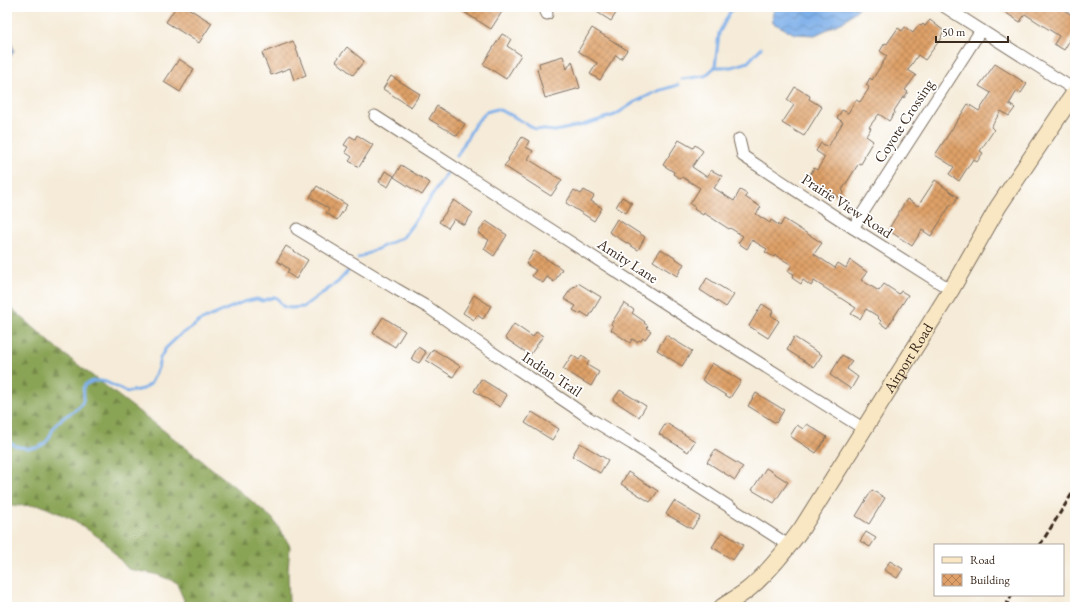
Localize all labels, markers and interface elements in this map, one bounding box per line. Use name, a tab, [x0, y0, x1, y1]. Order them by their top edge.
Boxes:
scale bar	[936, 18, 1008, 44]
text: 50 m	[942, 24, 966, 40]
street label: Coyote Crossing	[870, 75, 938, 166]
street label: Prairie View Road	[798, 169, 897, 242]
street label: Amity Lane	[594, 233, 662, 287]
street label: Airport Road	[879, 319, 937, 397]
street label: Indian Trail	[519, 347, 586, 401]
legend	[934, 544, 1064, 596]
text: Road	[970, 552, 996, 568]
text: Building	[970, 572, 1011, 588]

